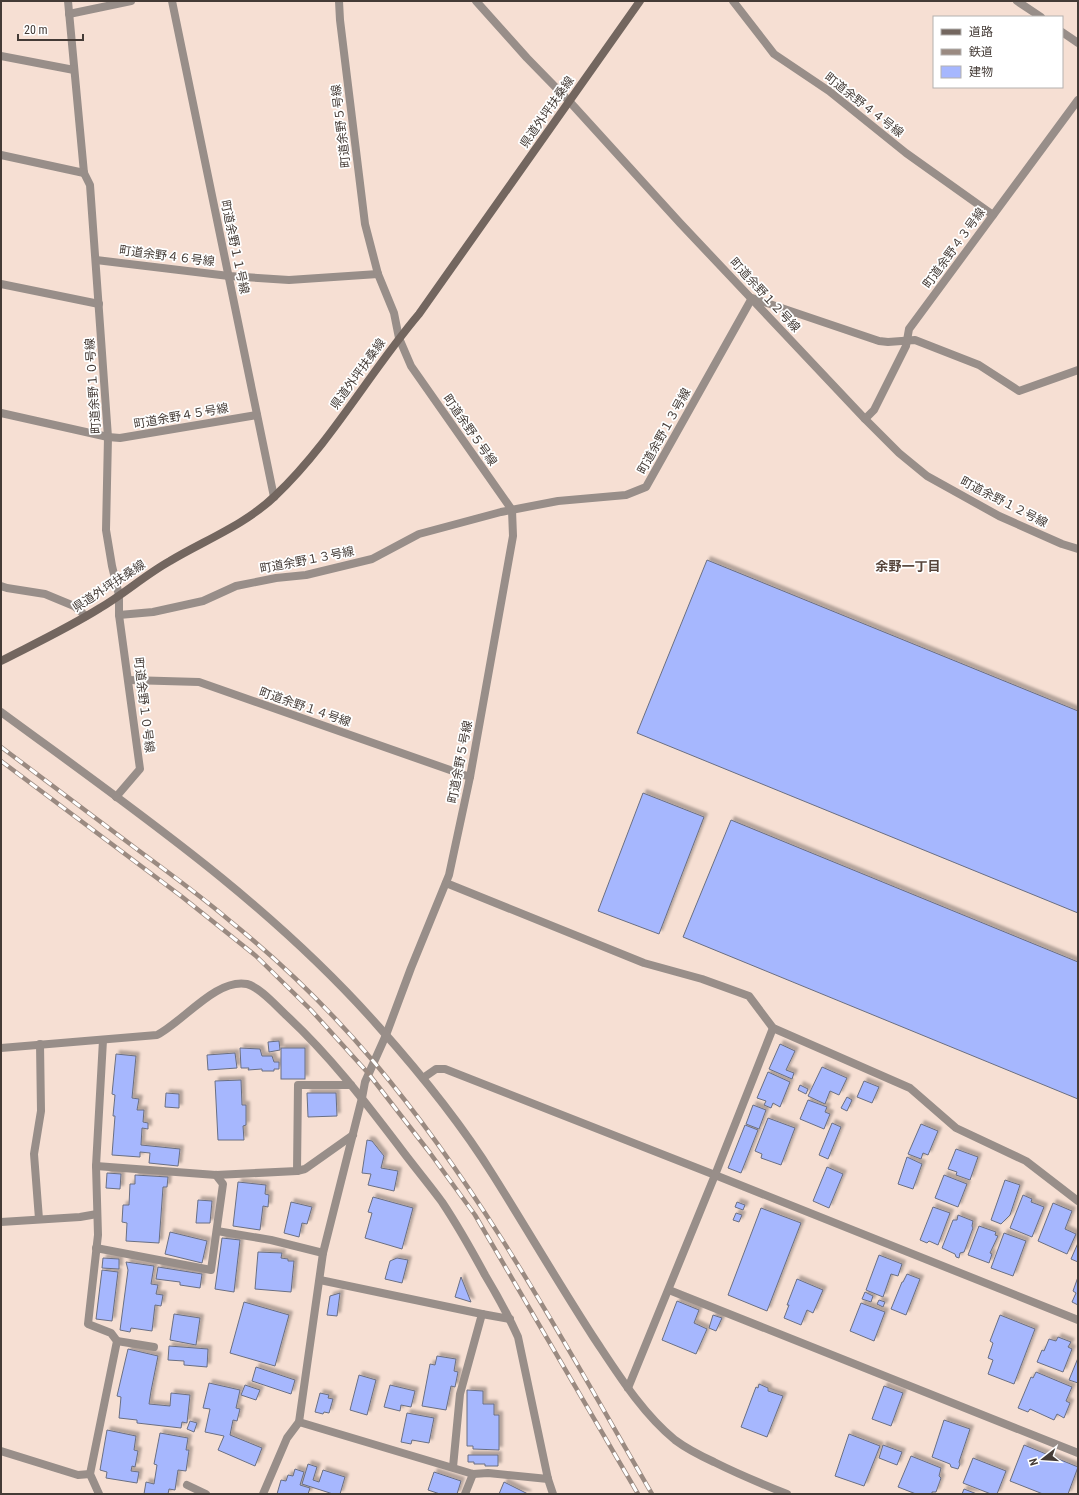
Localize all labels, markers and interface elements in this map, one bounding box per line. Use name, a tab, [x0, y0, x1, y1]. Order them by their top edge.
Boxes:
scale bar	[18, 16, 83, 42]
legend	[933, 16, 1063, 88]
text: 20 m	[24, 23, 48, 37]
text: 道路	[969, 25, 993, 39]
text: 鉄道	[969, 45, 993, 59]
text: 建物	[969, 65, 993, 79]
street label: 町道余野４４号線	[822, 70, 906, 140]
street label: 県道外坪扶桑線	[517, 74, 577, 150]
street label: 町道余野５号線	[329, 83, 353, 169]
street label: 町道余野１１号線	[218, 199, 252, 295]
street label: 町道余野４３号線	[920, 205, 988, 291]
street label: 町道余野４６号線	[118, 243, 216, 269]
street label: 町道余野１２号線	[727, 255, 803, 335]
street label: 県道外坪扶桑線	[328, 336, 388, 412]
street label: 町道余野１０号線	[83, 338, 103, 434]
street label: 町道余野１３号線	[635, 386, 693, 476]
street label: 町道余野５号線	[440, 392, 500, 468]
street label: 町道余野４５号線	[133, 401, 229, 431]
street label: 町道余野１２号線	[958, 474, 1050, 530]
street label: 町道余野１３号線	[259, 544, 355, 576]
street label: 県道外坪扶桑線	[70, 557, 148, 615]
district label: 余野一丁目	[875, 559, 941, 574]
street label: 町道余野１０号線	[131, 656, 157, 754]
street label: 町道余野１４号線	[257, 685, 353, 729]
street label: 町道余野５号線	[445, 719, 475, 805]
north arrow	[1023, 1439, 1063, 1479]
text: N	[1027, 1456, 1041, 1467]

